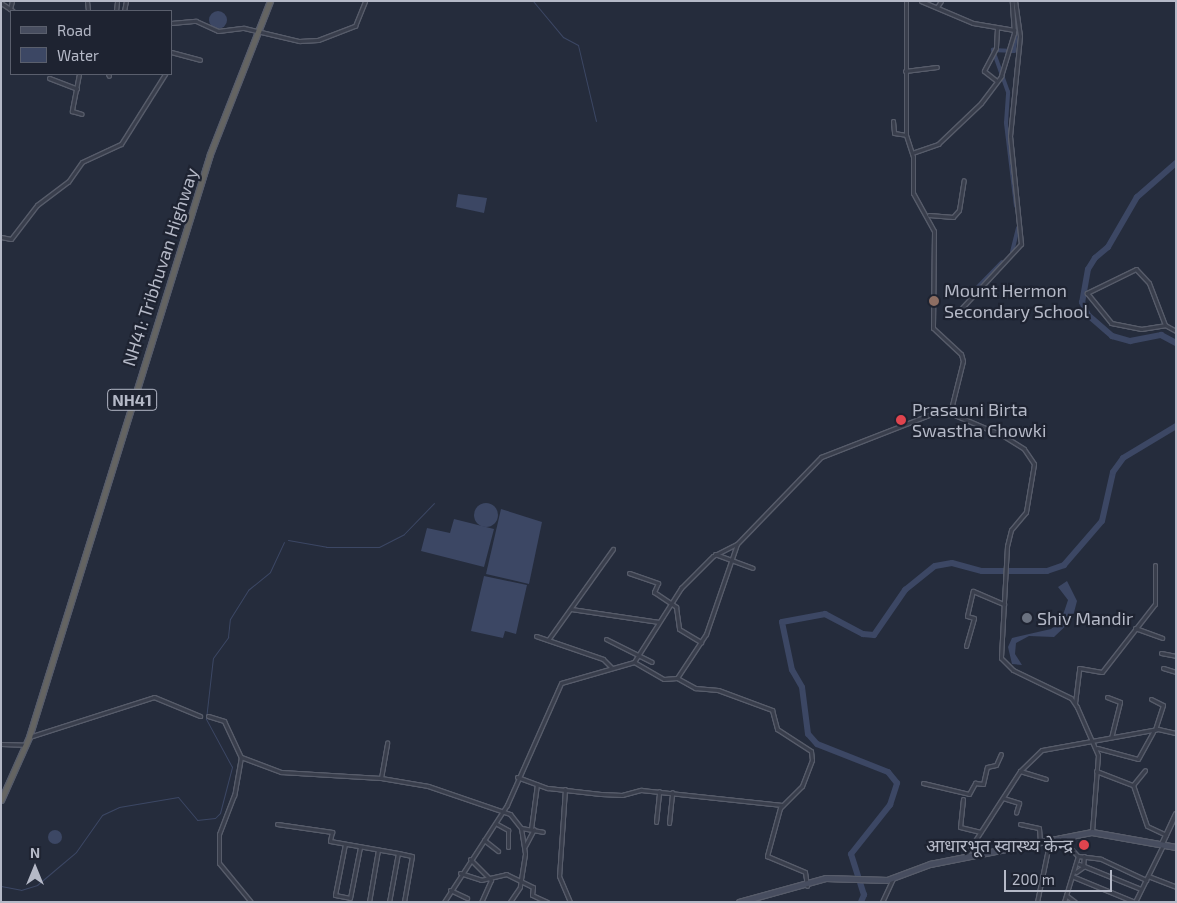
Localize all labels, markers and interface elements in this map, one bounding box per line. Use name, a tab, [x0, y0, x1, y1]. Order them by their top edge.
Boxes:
legend	[10, 10, 172, 75]
text: Road	[57, 21, 92, 39]
text: Water	[57, 46, 99, 64]
street label: NH41: Tribhuvan Highway	[118, 165, 202, 369]
place label: Mount Hermon Secondary School	[944, 280, 1089, 322]
marker: Mount Hermon Secondary School	[928, 295, 940, 307]
road number: NH41	[107, 386, 157, 414]
place label: Prasauni Birta Swastha Chowki	[912, 399, 1046, 442]
marker: Prasauni Birta Swastha Chowki	[894, 413, 908, 427]
place label: Shiv Mandir	[1037, 607, 1134, 629]
marker: Shiv Mandir	[1021, 612, 1033, 624]
place label: आधारभूत स्वास्थ्य केन्द्र	[926, 834, 1073, 856]
marker: आधारभूत स्वास्थ्य केन्द्र	[1077, 838, 1091, 852]
north arrow	[10, 843, 60, 893]
text: N	[30, 844, 40, 861]
scale bar	[1007, 860, 1114, 892]
text: 200 m	[1012, 870, 1055, 888]

